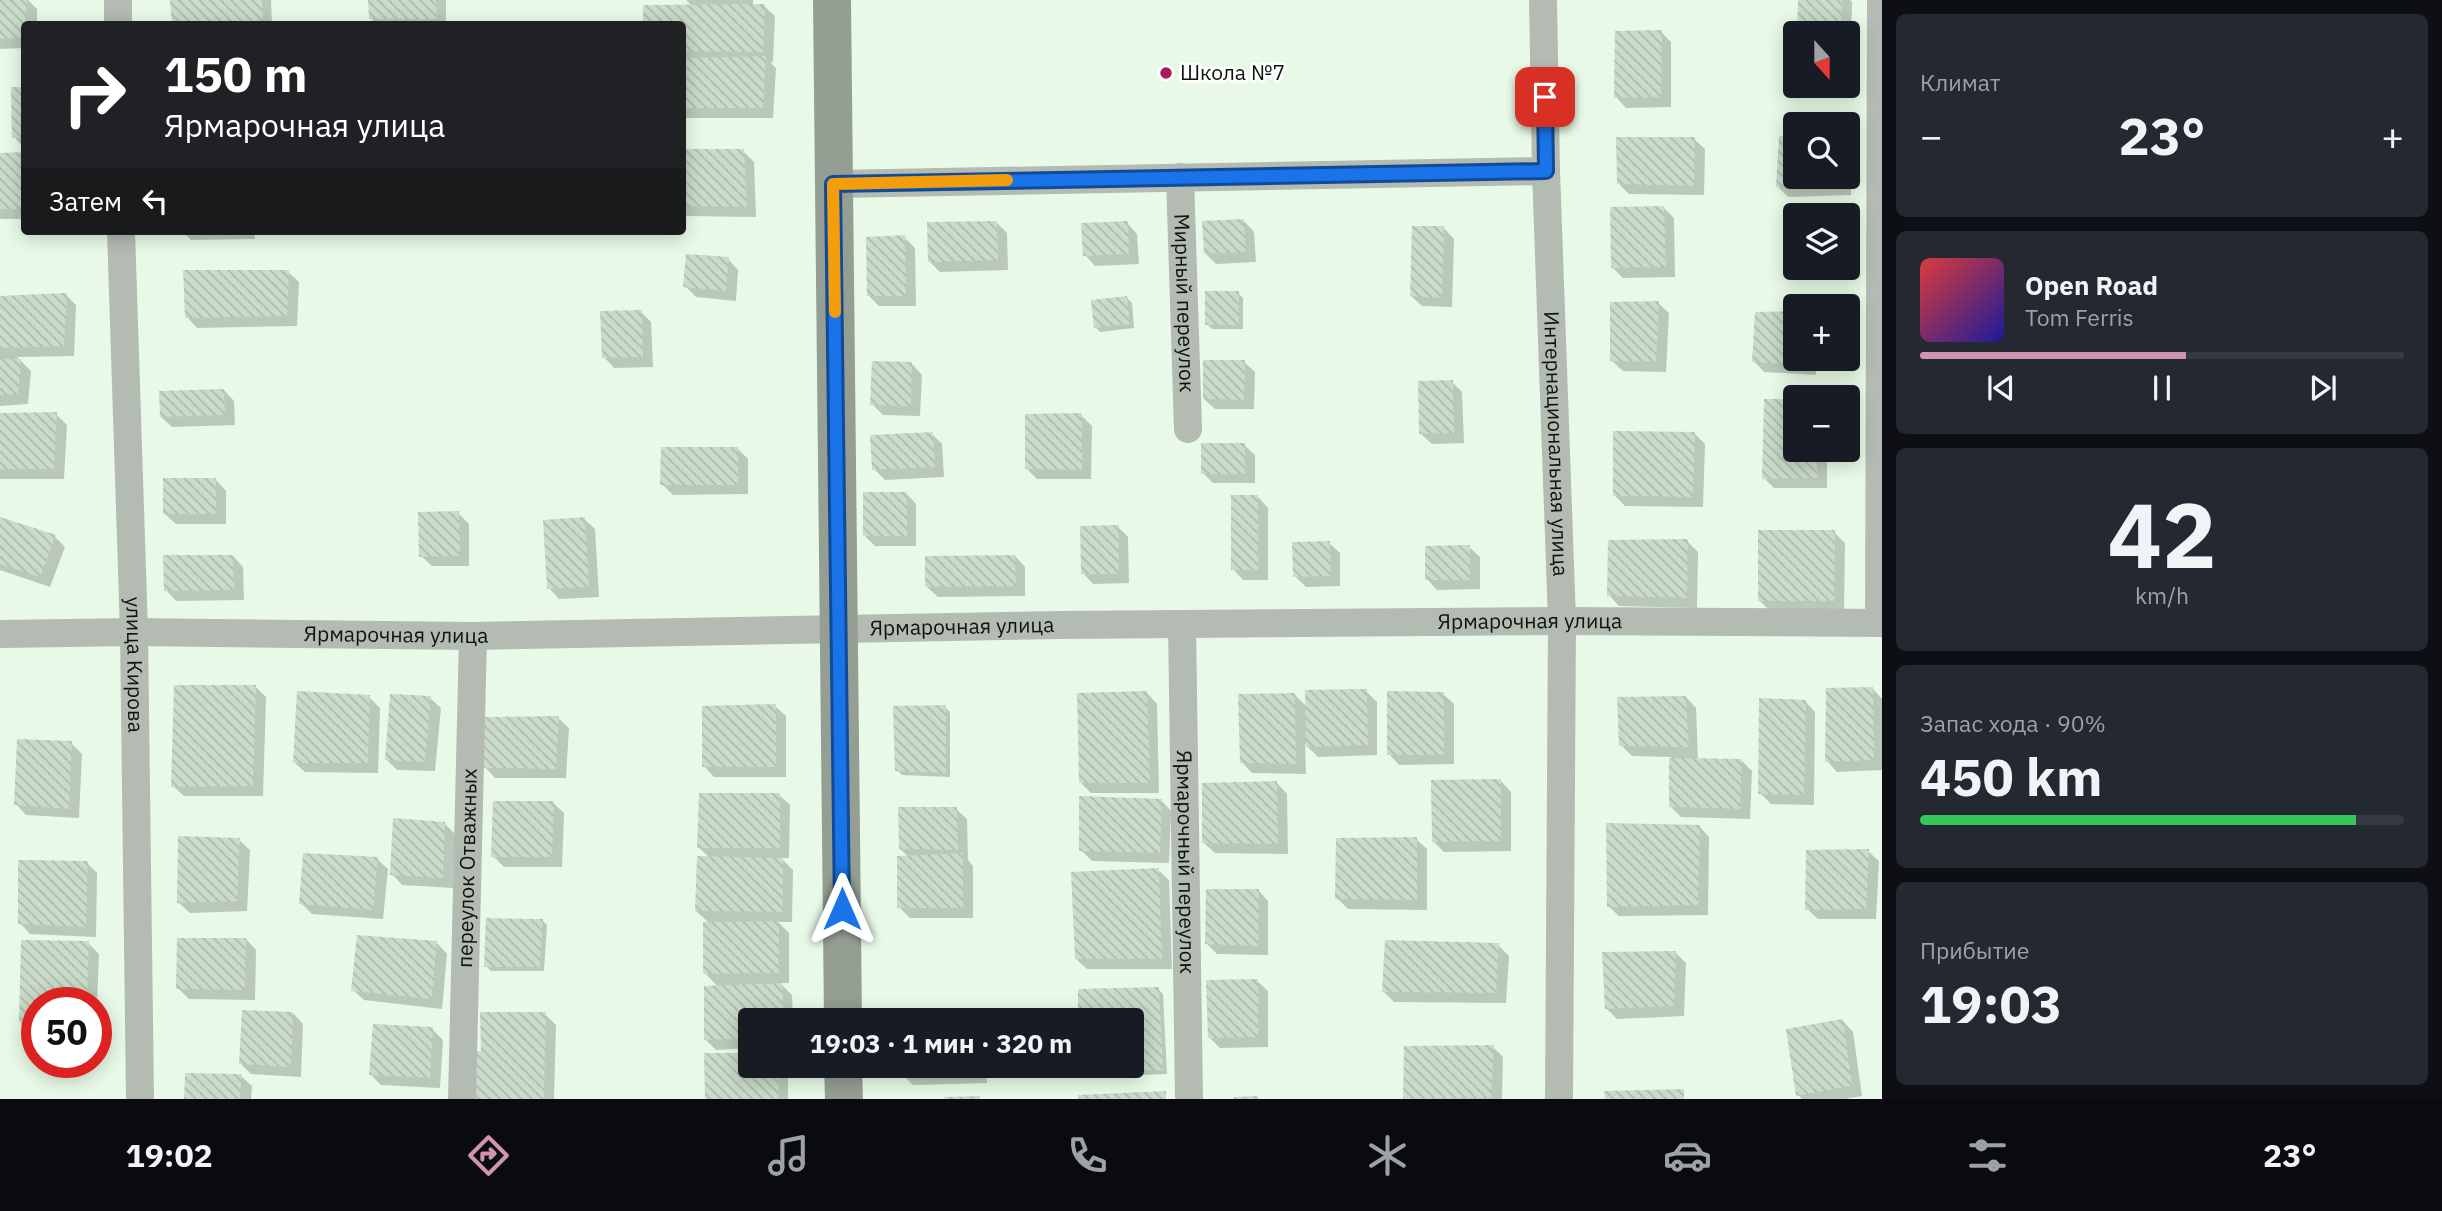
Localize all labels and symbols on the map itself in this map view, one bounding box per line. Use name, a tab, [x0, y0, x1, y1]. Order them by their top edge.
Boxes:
north arrow	[1783, 21, 1860, 98]
place label: Школа №7	[1180, 58, 1285, 86]
marker: Школа №7	[1158, 65, 1174, 81]
pin	[1515, 67, 1575, 127]
street label: Мирный переулок	[1168, 213, 1202, 393]
street label: Интернациональная улица	[1538, 311, 1575, 577]
street label: улица Кирова	[120, 596, 150, 733]
street label: Ярмарочная улица	[1437, 606, 1622, 635]
street label: Ярмарочная улица	[869, 610, 1054, 642]
street label: Ярмарочная улица	[303, 619, 489, 649]
street label: Ярмарочный переулок	[1171, 750, 1202, 974]
street label: переулок Отважных	[450, 768, 483, 968]
position arrow	[805, 872, 879, 946]
speed limit sign: 50	[21, 987, 112, 1078]

